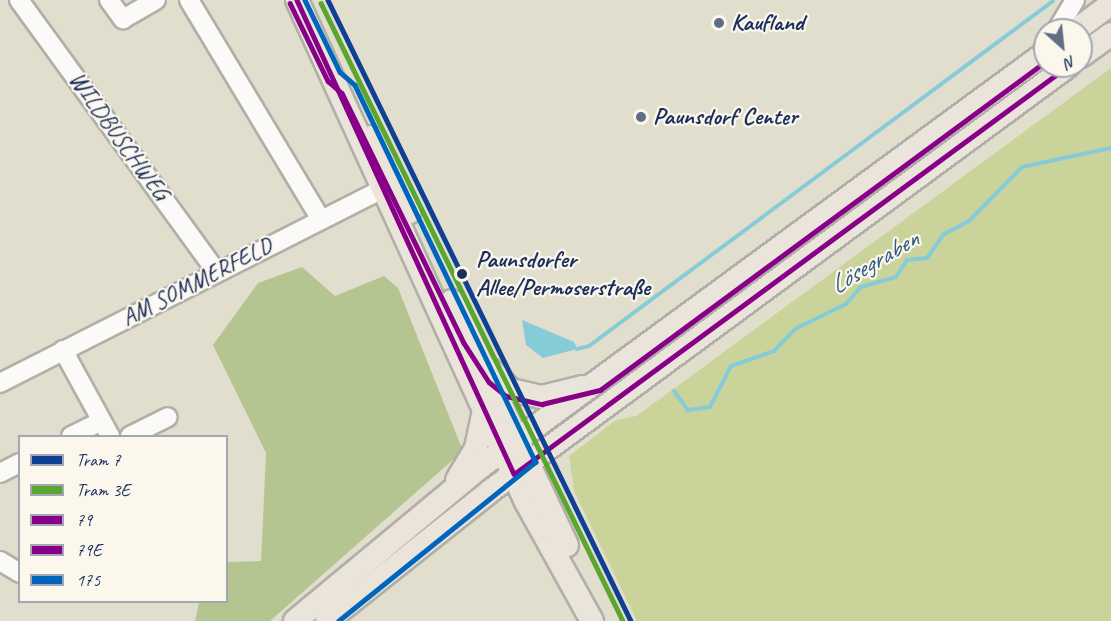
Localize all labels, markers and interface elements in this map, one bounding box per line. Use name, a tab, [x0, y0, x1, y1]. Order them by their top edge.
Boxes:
place label: Kaufland	[731, 9, 804, 37]
marker: Kaufland	[712, 16, 726, 30]
north arrow	[1033, 18, 1093, 78]
text: N	[1061, 51, 1079, 73]
street label: WILDBUSCHWEG	[63, 66, 175, 206]
place label: Paunsdorf Center	[653, 103, 797, 131]
marker: Paunsdorf Center	[634, 110, 648, 124]
water label: Lösegraben	[824, 223, 924, 301]
street label: AM SOMMERFELD	[116, 231, 278, 333]
place label: Paunsdorfer Allee/Permoserstraße	[476, 246, 650, 302]
marker: Paunsdorfer Allee/Permoserstraße	[453, 265, 471, 283]
legend	[18, 435, 228, 603]
text: Tram 7	[76, 449, 121, 471]
text: Tram 3E	[76, 479, 130, 501]
text: 79	[76, 509, 92, 531]
text: 79E	[76, 539, 102, 561]
text: 175	[76, 569, 100, 591]

